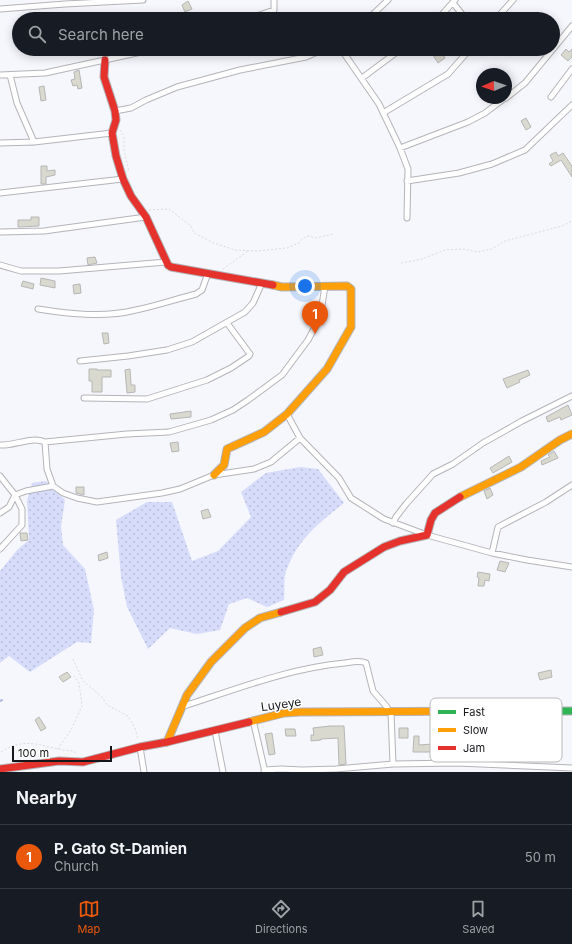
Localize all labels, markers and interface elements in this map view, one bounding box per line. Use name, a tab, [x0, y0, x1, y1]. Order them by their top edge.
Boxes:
search box	[12, 12, 560, 56]
icon: search	[26, 23, 48, 45]
text: Search here	[58, 25, 144, 44]
north arrow	[476, 68, 512, 104]
your location	[295, 276, 315, 296]
pin: 1	[302, 301, 328, 334]
street label: Luyeye	[260, 694, 302, 714]
legend	[430, 698, 562, 762]
text: Fast	[463, 705, 485, 719]
text: Slow	[463, 723, 488, 737]
text: Jam	[463, 741, 485, 755]
scale bar	[12, 744, 112, 763]
text: 100 m	[18, 746, 49, 760]
text: Nearby	[16, 788, 77, 808]
text: P. Gato St-Damien	[54, 839, 187, 858]
text: 1	[26, 849, 32, 865]
text: 50 m	[525, 849, 556, 865]
text: Church	[54, 858, 99, 874]
tab: Map	[77, 898, 100, 936]
tab: Directions	[255, 898, 308, 936]
tab: Saved	[462, 898, 495, 936]

